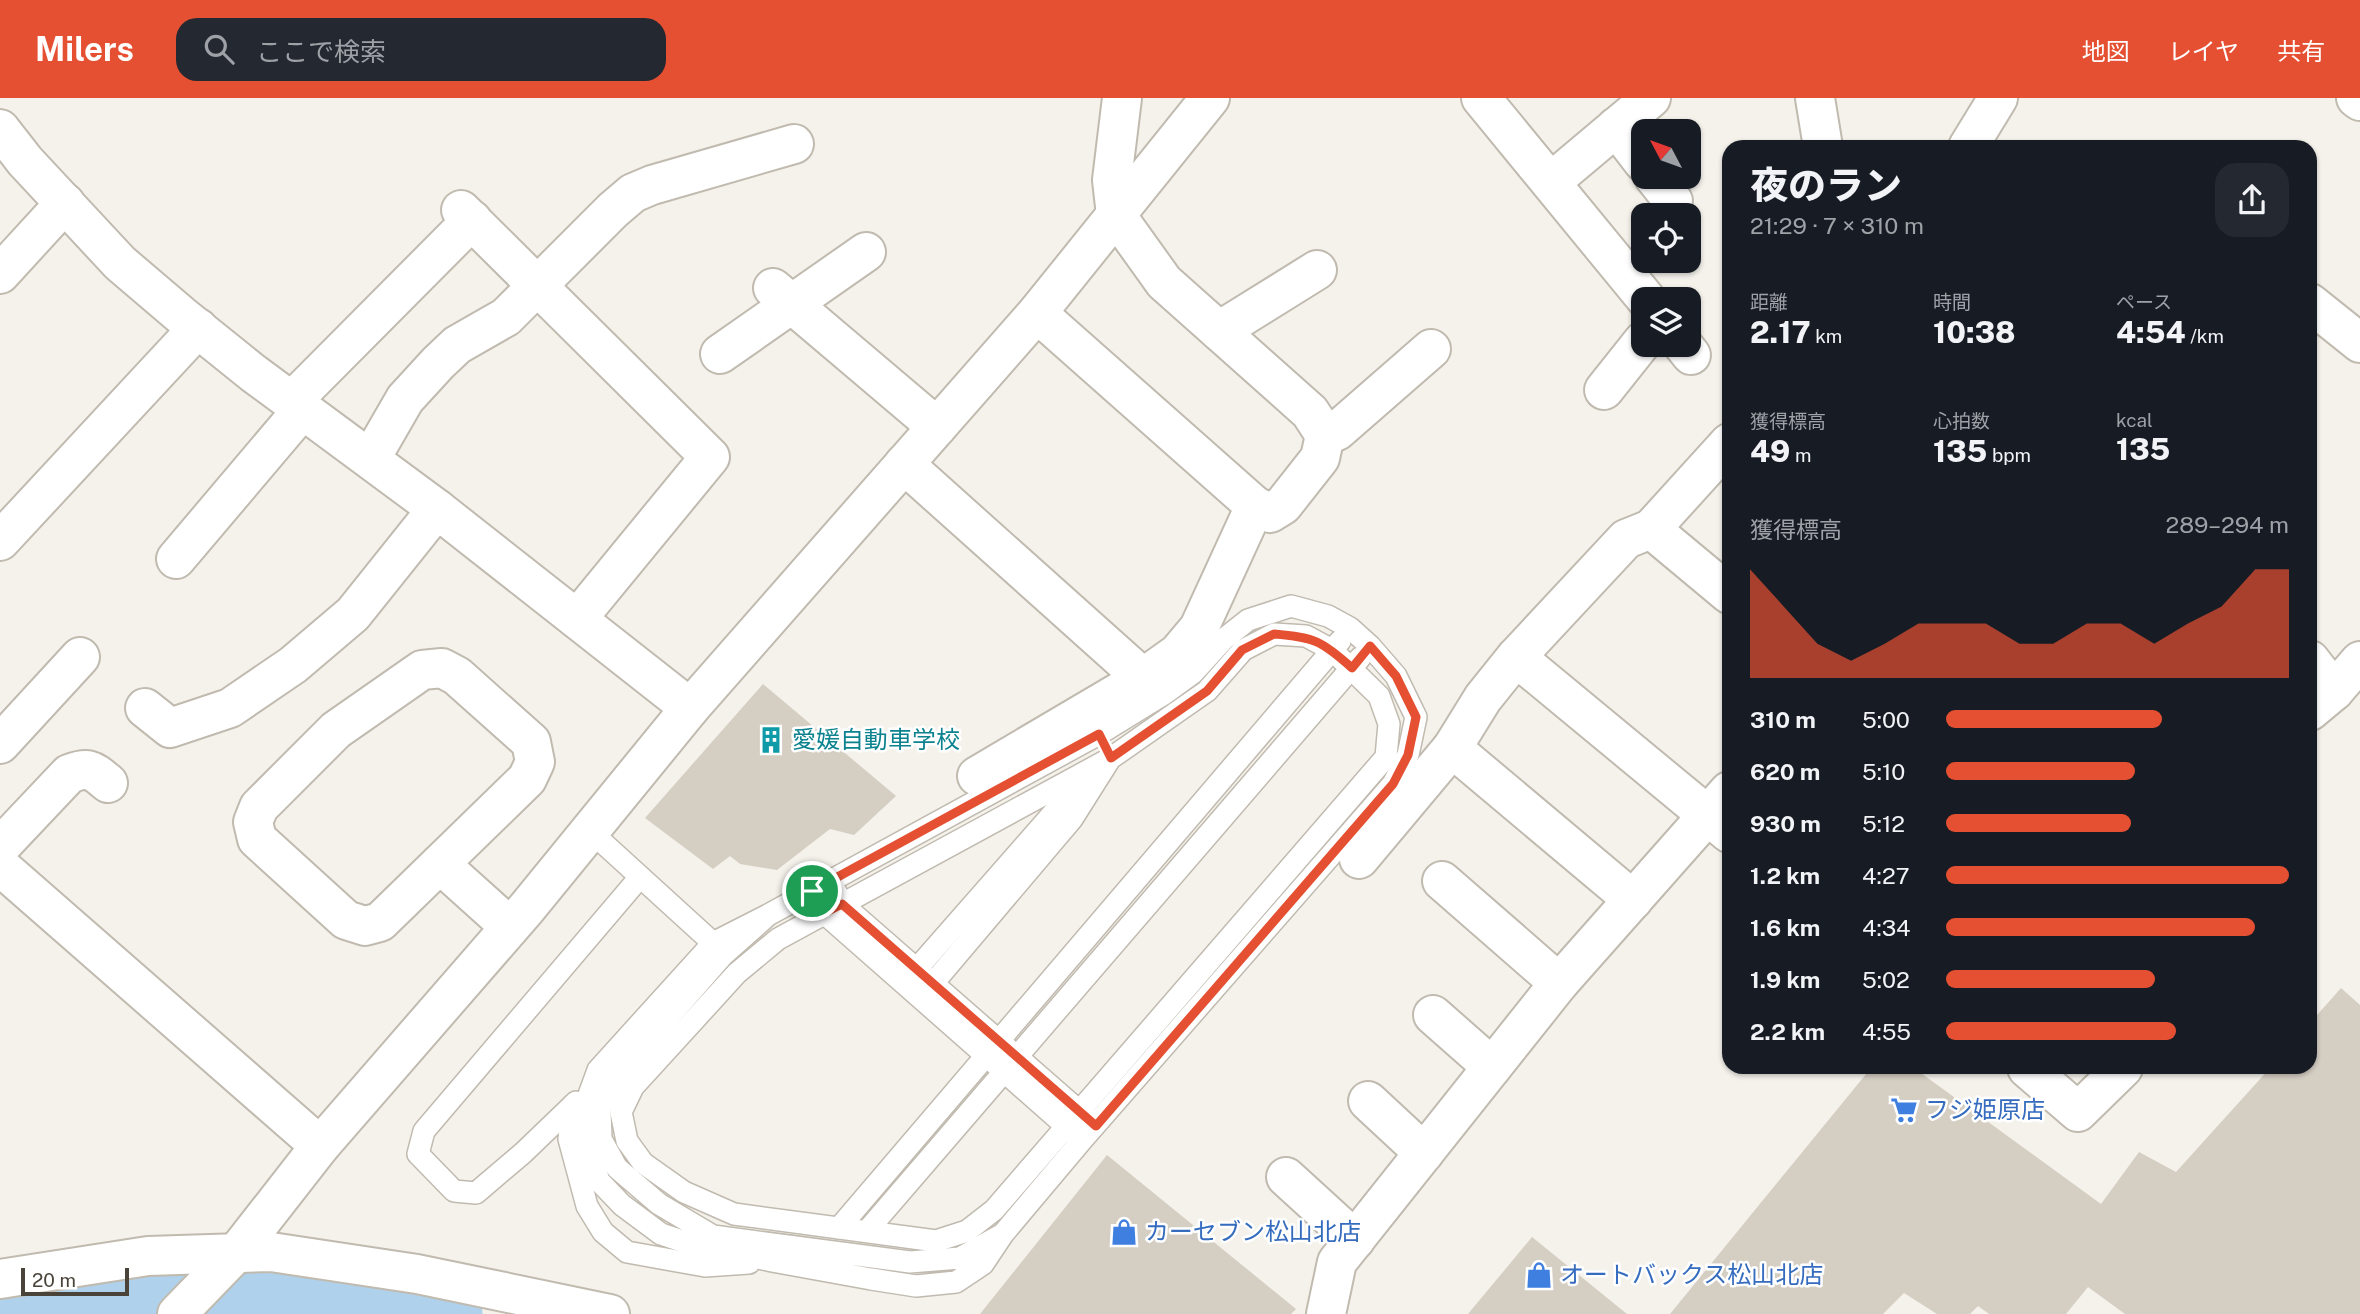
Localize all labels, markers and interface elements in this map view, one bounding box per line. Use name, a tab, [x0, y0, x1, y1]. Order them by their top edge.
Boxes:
search box	[176, 18, 666, 81]
text: Milers	[35, 30, 134, 68]
icon: search	[200, 30, 238, 68]
text: ここで検索	[256, 36, 386, 67]
text: 地図	[2082, 37, 2130, 65]
text: レイヤ	[2168, 37, 2239, 65]
text: 共有	[2277, 37, 2325, 65]
north arrow	[1631, 119, 1701, 189]
map controls	[1631, 119, 1701, 357]
text: 夜のラン	[1750, 163, 1902, 208]
button: share	[2215, 163, 2289, 237]
button: locate	[1631, 203, 1701, 273]
text: 21:29 · 7 × 310 m	[1750, 212, 1924, 239]
button: layers	[1631, 287, 1701, 357]
text: 距離	[1750, 291, 1788, 313]
text: 時間	[1933, 291, 1971, 313]
text: ペース	[2116, 291, 2172, 313]
text: 2.17	[1750, 314, 1811, 350]
text: 10:38	[1933, 314, 2015, 350]
text: 4:54	[2116, 314, 2186, 350]
text: km	[1811, 325, 1842, 347]
text: /km	[2186, 325, 2224, 347]
text: kcal	[2116, 409, 2153, 431]
text: 獲得標高	[1750, 410, 1826, 432]
text: 心拍数	[1933, 410, 1990, 432]
text: 135	[2116, 431, 2170, 467]
text: 49	[1750, 433, 1790, 469]
text: 135	[1933, 433, 1987, 469]
text: m	[1790, 444, 1811, 466]
text: bpm	[1987, 444, 2031, 466]
text: 289–294 m	[2165, 511, 2289, 538]
text: 獲得標高	[1750, 516, 1842, 543]
text: 310 m	[1750, 706, 1816, 733]
text: 5:00	[1862, 706, 1910, 733]
building icon: 愛媛自動車学校	[756, 725, 786, 755]
place label: 愛媛自動車学校	[792, 725, 960, 753]
text: 620 m	[1750, 758, 1820, 785]
text: 5:10	[1862, 758, 1905, 785]
text: 930 m	[1750, 810, 1821, 837]
text: 5:12	[1862, 810, 1905, 837]
pin	[782, 861, 842, 921]
text: 1.2 km	[1750, 862, 1820, 889]
text: 4:27	[1862, 862, 1910, 889]
icon: arrive	[793, 872, 831, 910]
text: 1.6 km	[1750, 914, 1820, 941]
text: 4:34	[1862, 914, 1911, 941]
text: 1.9 km	[1750, 966, 1820, 993]
text: 5:02	[1862, 966, 1910, 993]
text: 2.2 km	[1750, 1018, 1825, 1045]
text: 4:55	[1862, 1018, 1911, 1045]
supermarket icon: フジ姫原店	[1889, 1095, 1919, 1125]
place label: フジ姫原店	[1925, 1095, 2045, 1123]
shop icon: カーセブン松山北店	[1109, 1217, 1139, 1247]
place label: カーセブン松山北店	[1145, 1217, 1361, 1245]
shop icon: オートバックス松山北店	[1524, 1260, 1554, 1290]
place label: オートバックス松山北店	[1560, 1260, 1823, 1288]
scale bar	[21, 1265, 130, 1297]
text: 20 m	[32, 1269, 76, 1291]

